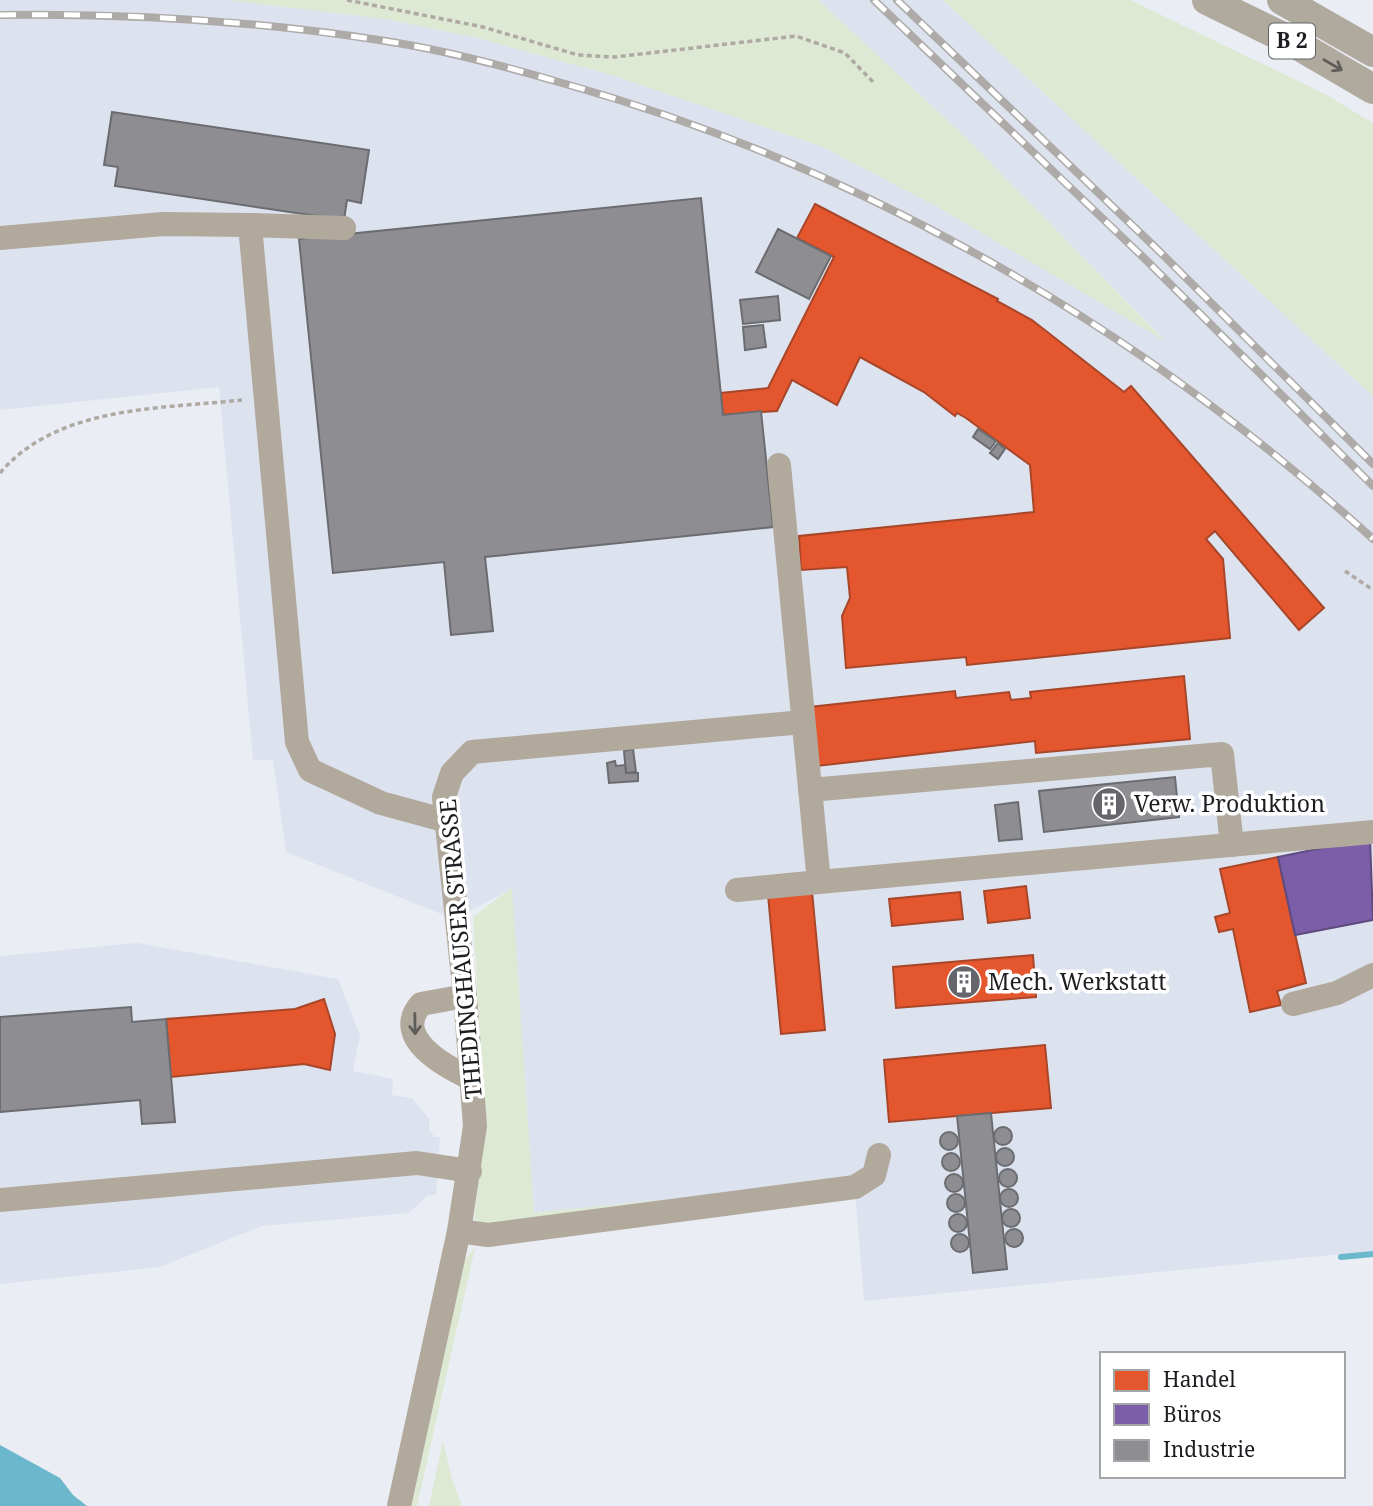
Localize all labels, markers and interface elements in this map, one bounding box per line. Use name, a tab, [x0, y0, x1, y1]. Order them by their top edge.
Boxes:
road number: B 2	[1269, 23, 1315, 58]
one-way arrow	[1322, 58, 1342, 72]
building icon: Verw. Produktion	[1090, 785, 1128, 823]
place label: Verw. Produktion	[1134, 787, 1325, 819]
street label: THEDINGHAUSER STRASSE	[431, 798, 489, 1100]
building icon: Mech. Werkstatt	[945, 963, 983, 1001]
place label: Mech. Werkstatt	[988, 965, 1166, 997]
one-way arrow	[408, 1012, 422, 1035]
legend	[1100, 1352, 1345, 1478]
text: Handel	[1163, 1365, 1236, 1393]
text: Büros	[1163, 1400, 1222, 1428]
text: Industrie	[1163, 1435, 1255, 1463]

